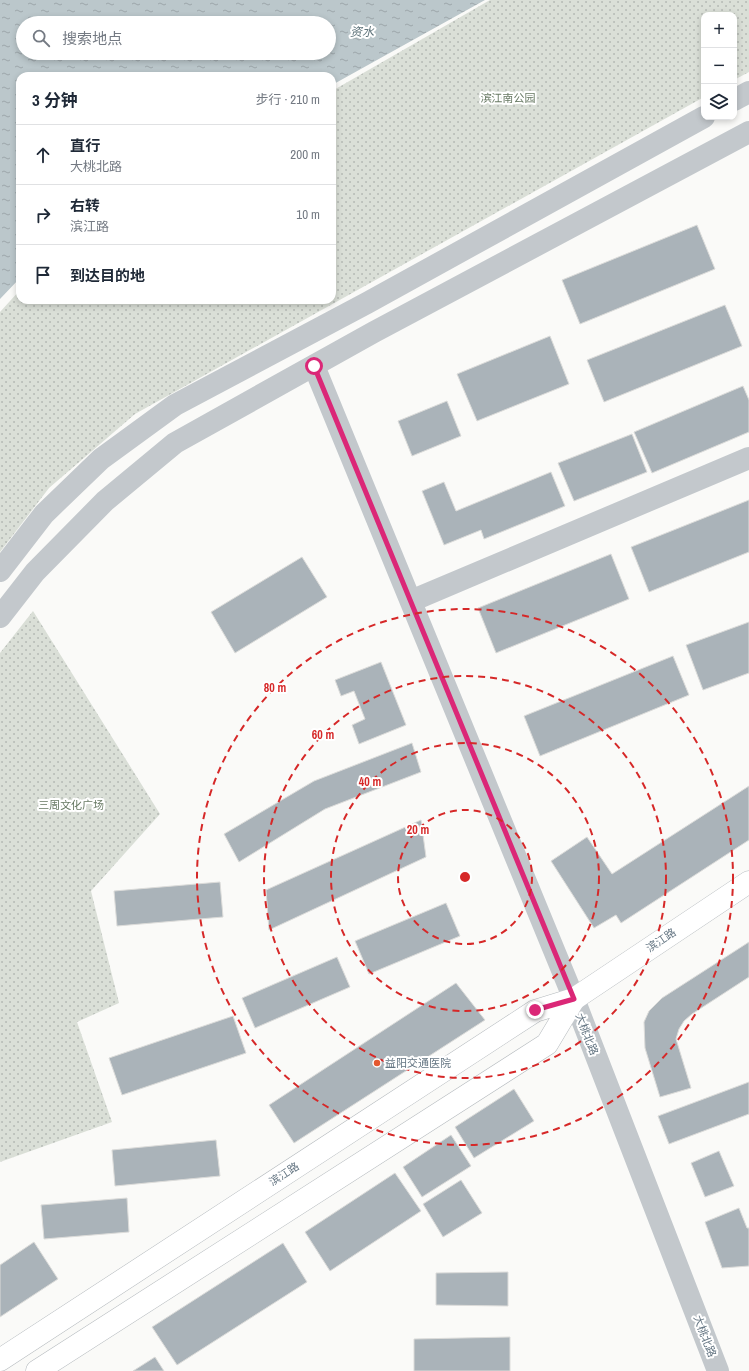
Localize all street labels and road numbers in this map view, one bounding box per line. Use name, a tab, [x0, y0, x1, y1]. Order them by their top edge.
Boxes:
street label: 滨江路	[643, 925, 679, 955]
street label: 大桃北路	[573, 1011, 601, 1057]
street label: 滨江路	[266, 1159, 302, 1189]
street label: 大桃北路	[691, 1313, 719, 1359]

